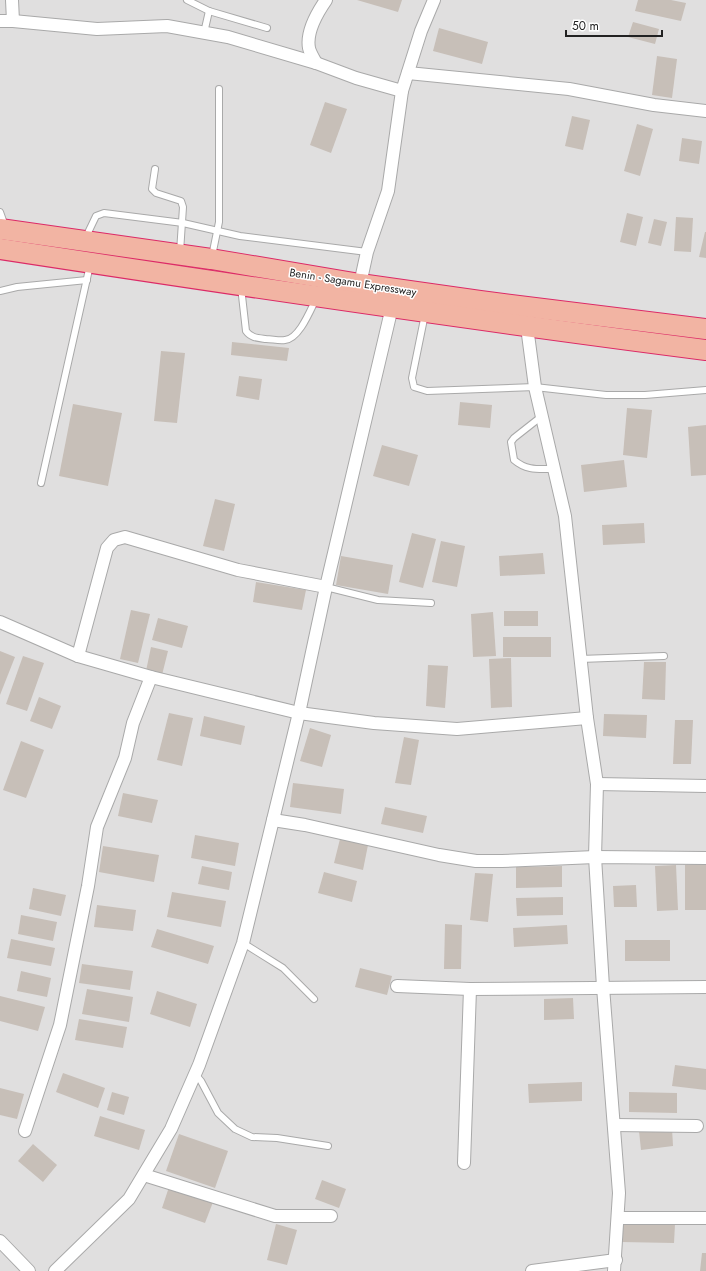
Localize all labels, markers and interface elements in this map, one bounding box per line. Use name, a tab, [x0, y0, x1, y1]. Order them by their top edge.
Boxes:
scale bar	[566, 12, 662, 38]
text: 50 m	[572, 17, 599, 35]
street label: Benin - Sagamu Expressway	[288, 264, 418, 300]

